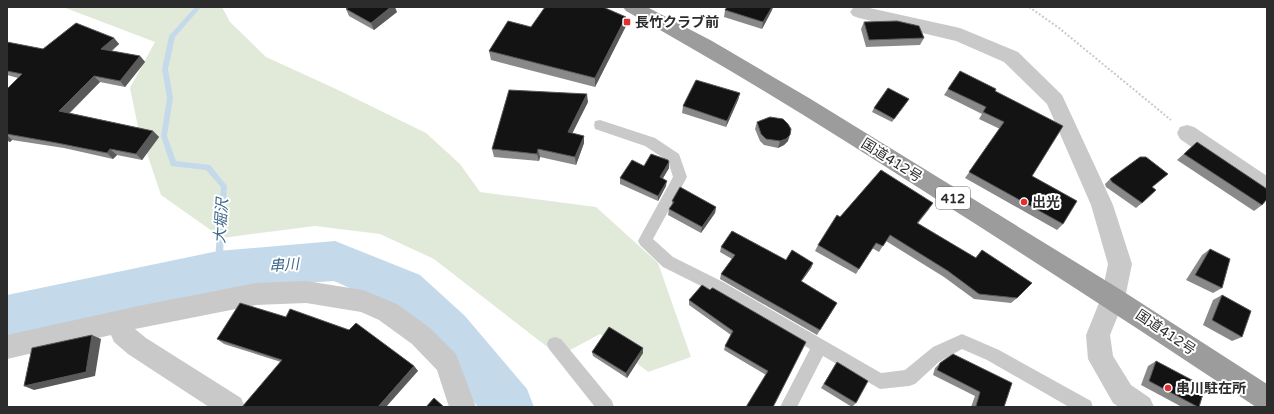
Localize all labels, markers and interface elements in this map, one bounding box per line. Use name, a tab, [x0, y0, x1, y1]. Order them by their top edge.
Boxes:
place label: 長竹クラブ前	[635, 14, 719, 31]
marker: 長竹クラブ前	[622, 17, 632, 27]
street label: 国道412号	[858, 135, 925, 186]
road number: 412	[936, 187, 970, 209]
place label: 出光	[1032, 194, 1060, 211]
water label: 大堀沢	[210, 196, 232, 244]
marker: 出光	[1019, 197, 1029, 207]
water label: 串川	[268, 255, 302, 275]
street label: 国道412号	[1133, 306, 1199, 359]
place label: 串川駐在所	[1176, 380, 1246, 397]
marker: 串川駐在所	[1163, 383, 1173, 393]

